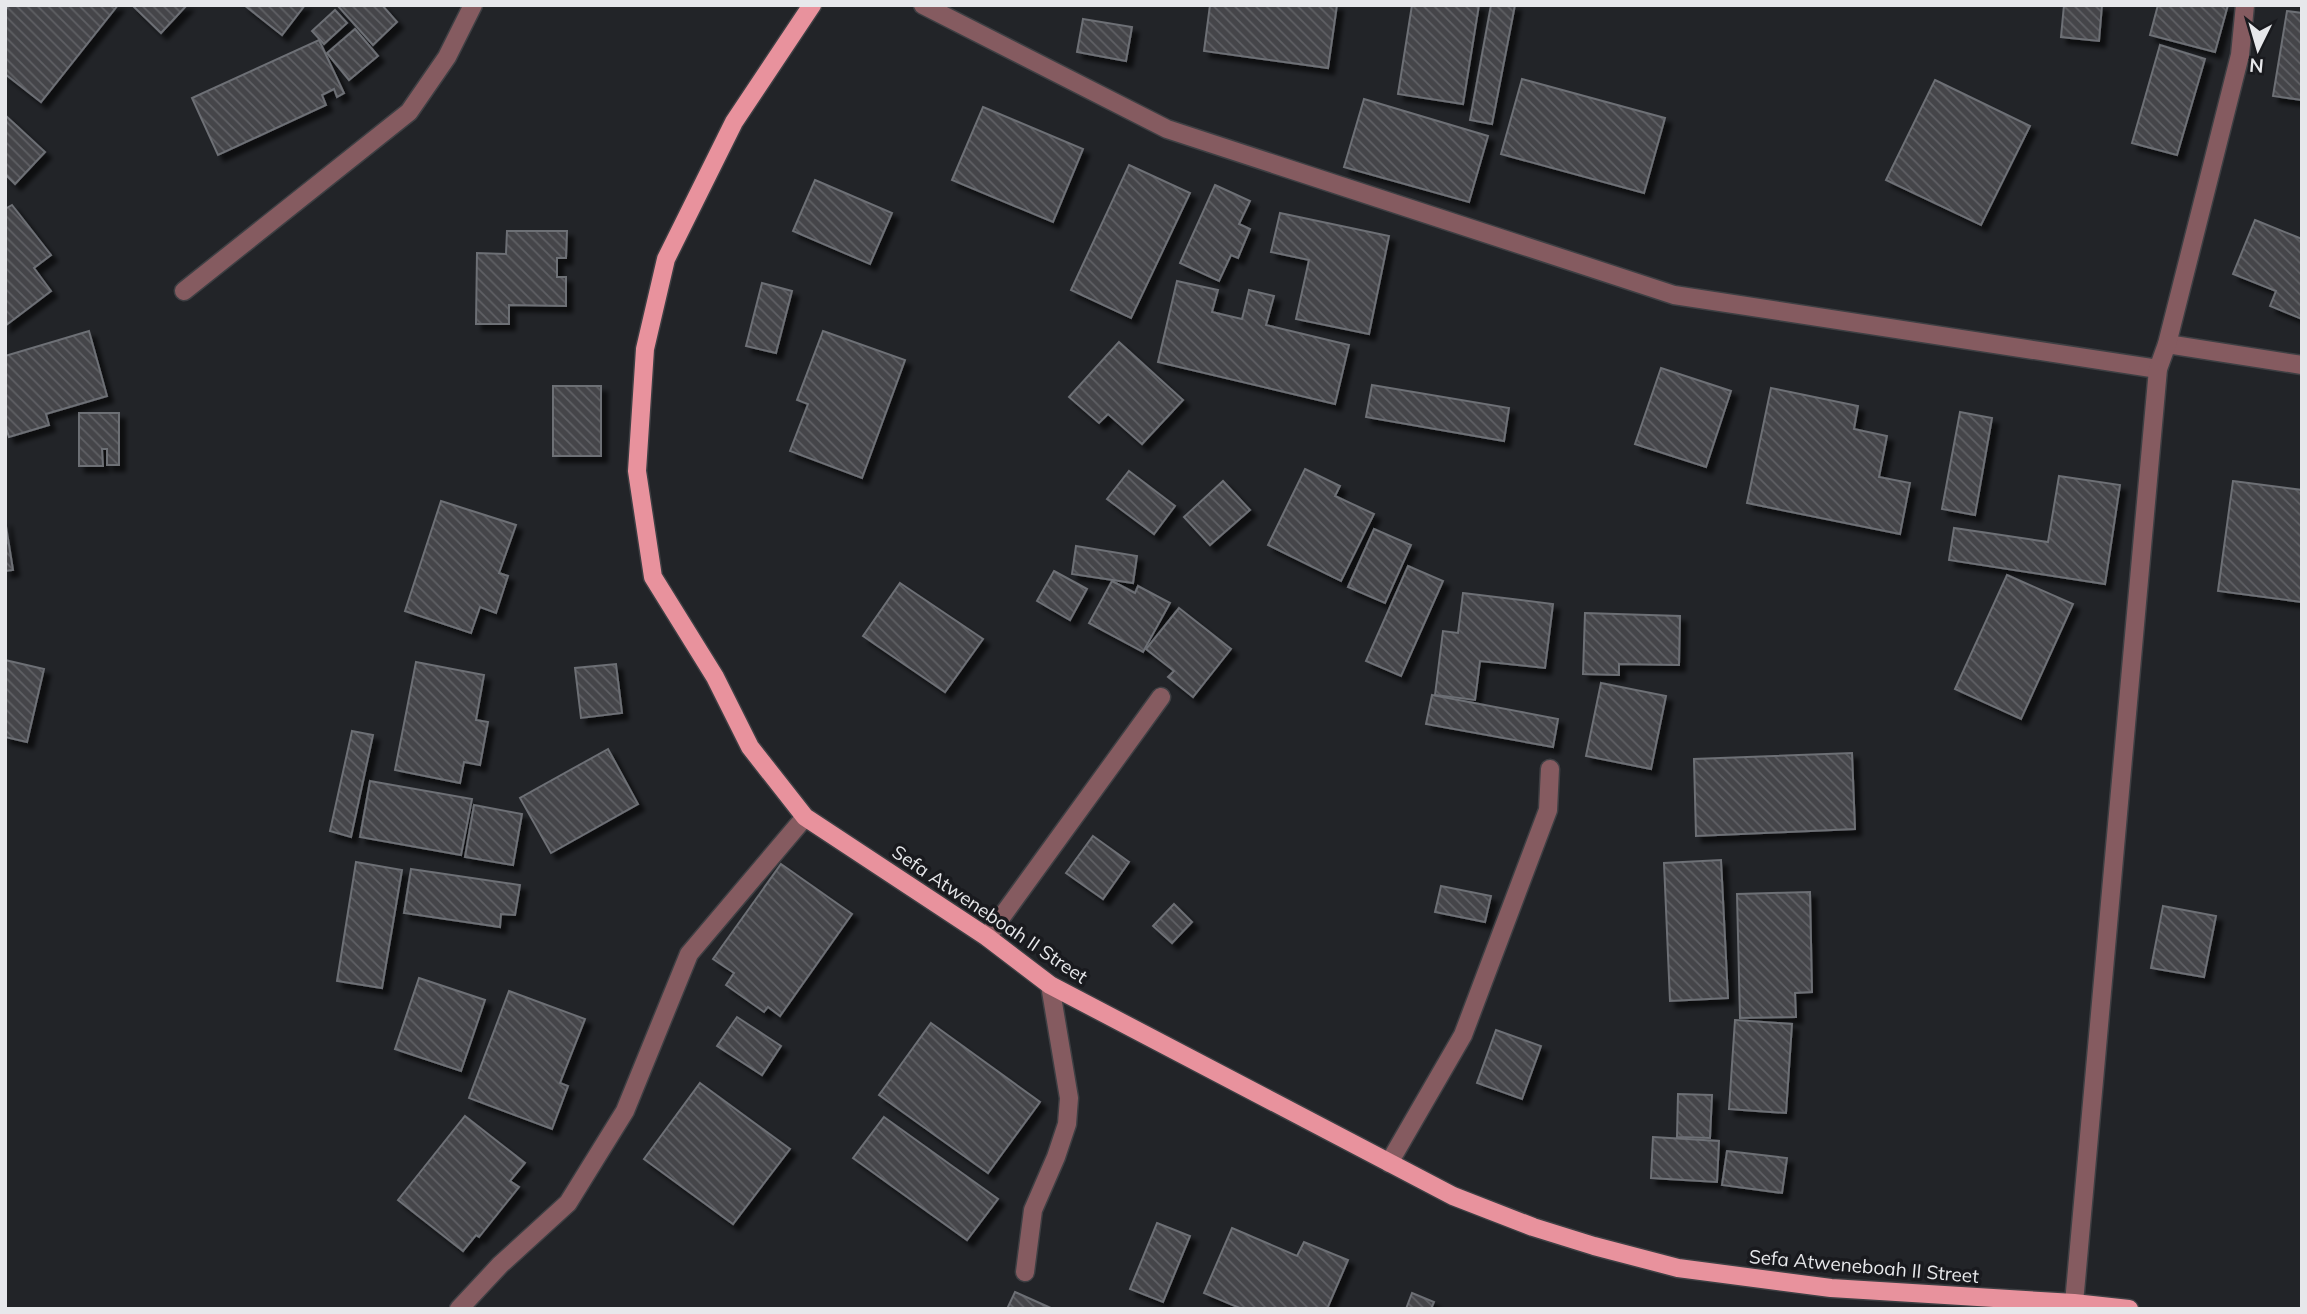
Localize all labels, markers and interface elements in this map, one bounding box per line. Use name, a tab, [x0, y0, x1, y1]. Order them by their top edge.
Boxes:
north arrow	[2223, 14, 2293, 84]
text: N	[2248, 53, 2265, 79]
street label: Sefa Atweneboah II Street	[888, 840, 1093, 989]
street label: Sefa Atweneboah II Street	[1748, 1244, 1980, 1288]

